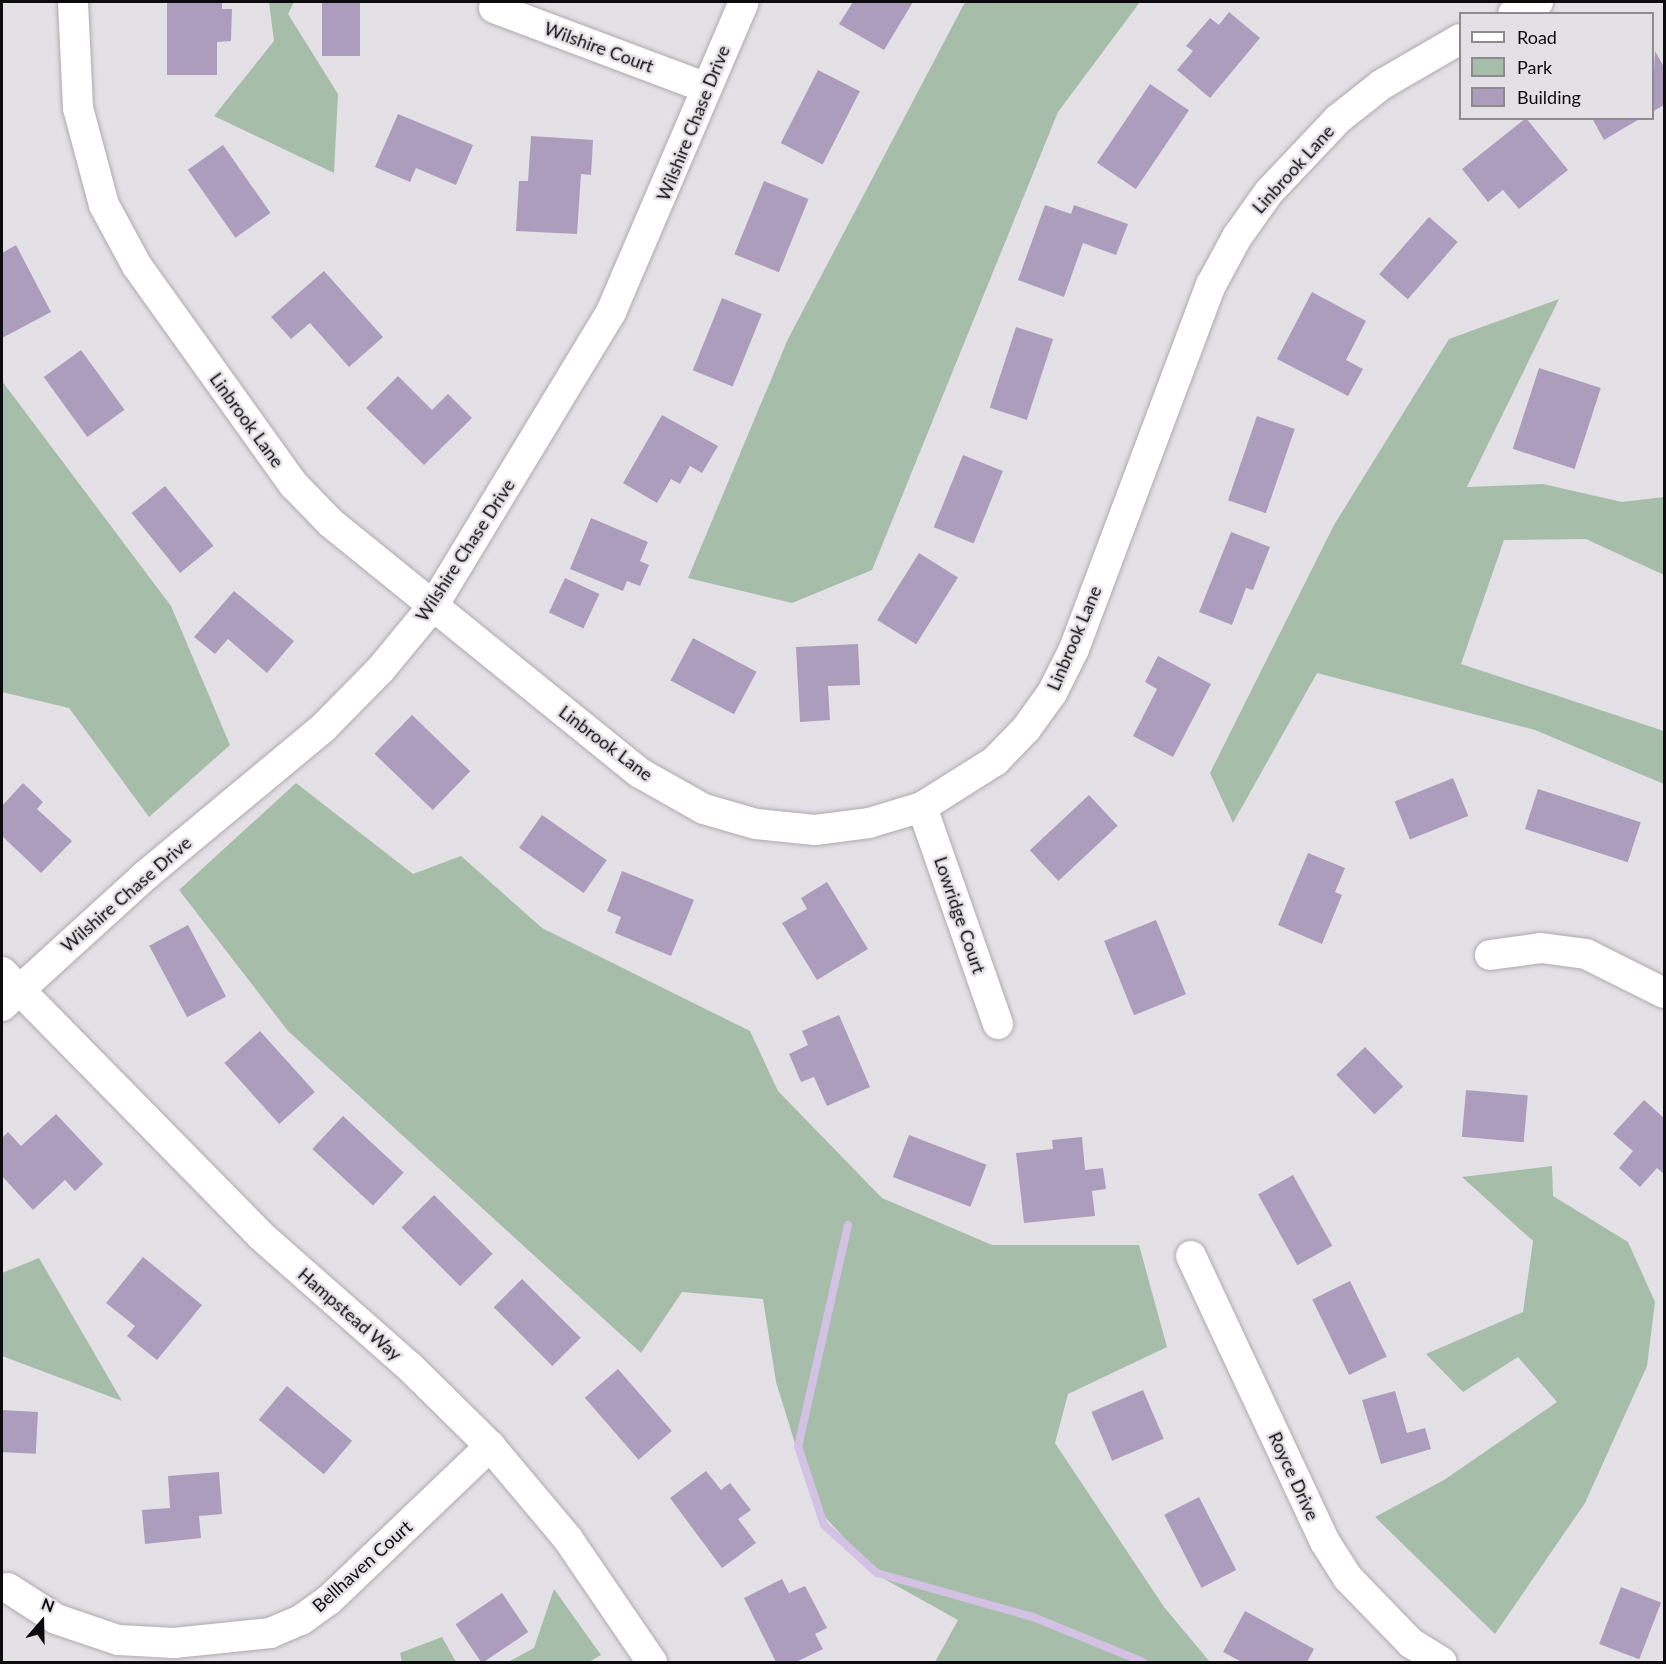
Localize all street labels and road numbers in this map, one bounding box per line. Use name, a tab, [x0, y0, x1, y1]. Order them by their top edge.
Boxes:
street label: Wilshire Court	[541, 17, 657, 77]
street label: Wilshire Chase Drive	[652, 42, 734, 204]
street label: Linbrook Lane	[1248, 120, 1338, 218]
street label: Linbrook Lane	[205, 368, 289, 472]
street label: Wilshire Chase Drive	[411, 475, 519, 625]
street label: Linbrook Lane	[1042, 582, 1106, 694]
street label: Linbrook Lane	[555, 701, 657, 785]
street label: Wilshire Chase Drive	[56, 832, 196, 956]
street label: Lowridge Court	[930, 854, 990, 976]
street label: Hampstead Way	[294, 1263, 406, 1365]
street label: Royce Drive	[1264, 1428, 1324, 1524]
street label: Bellhaven Court	[308, 1516, 416, 1616]

